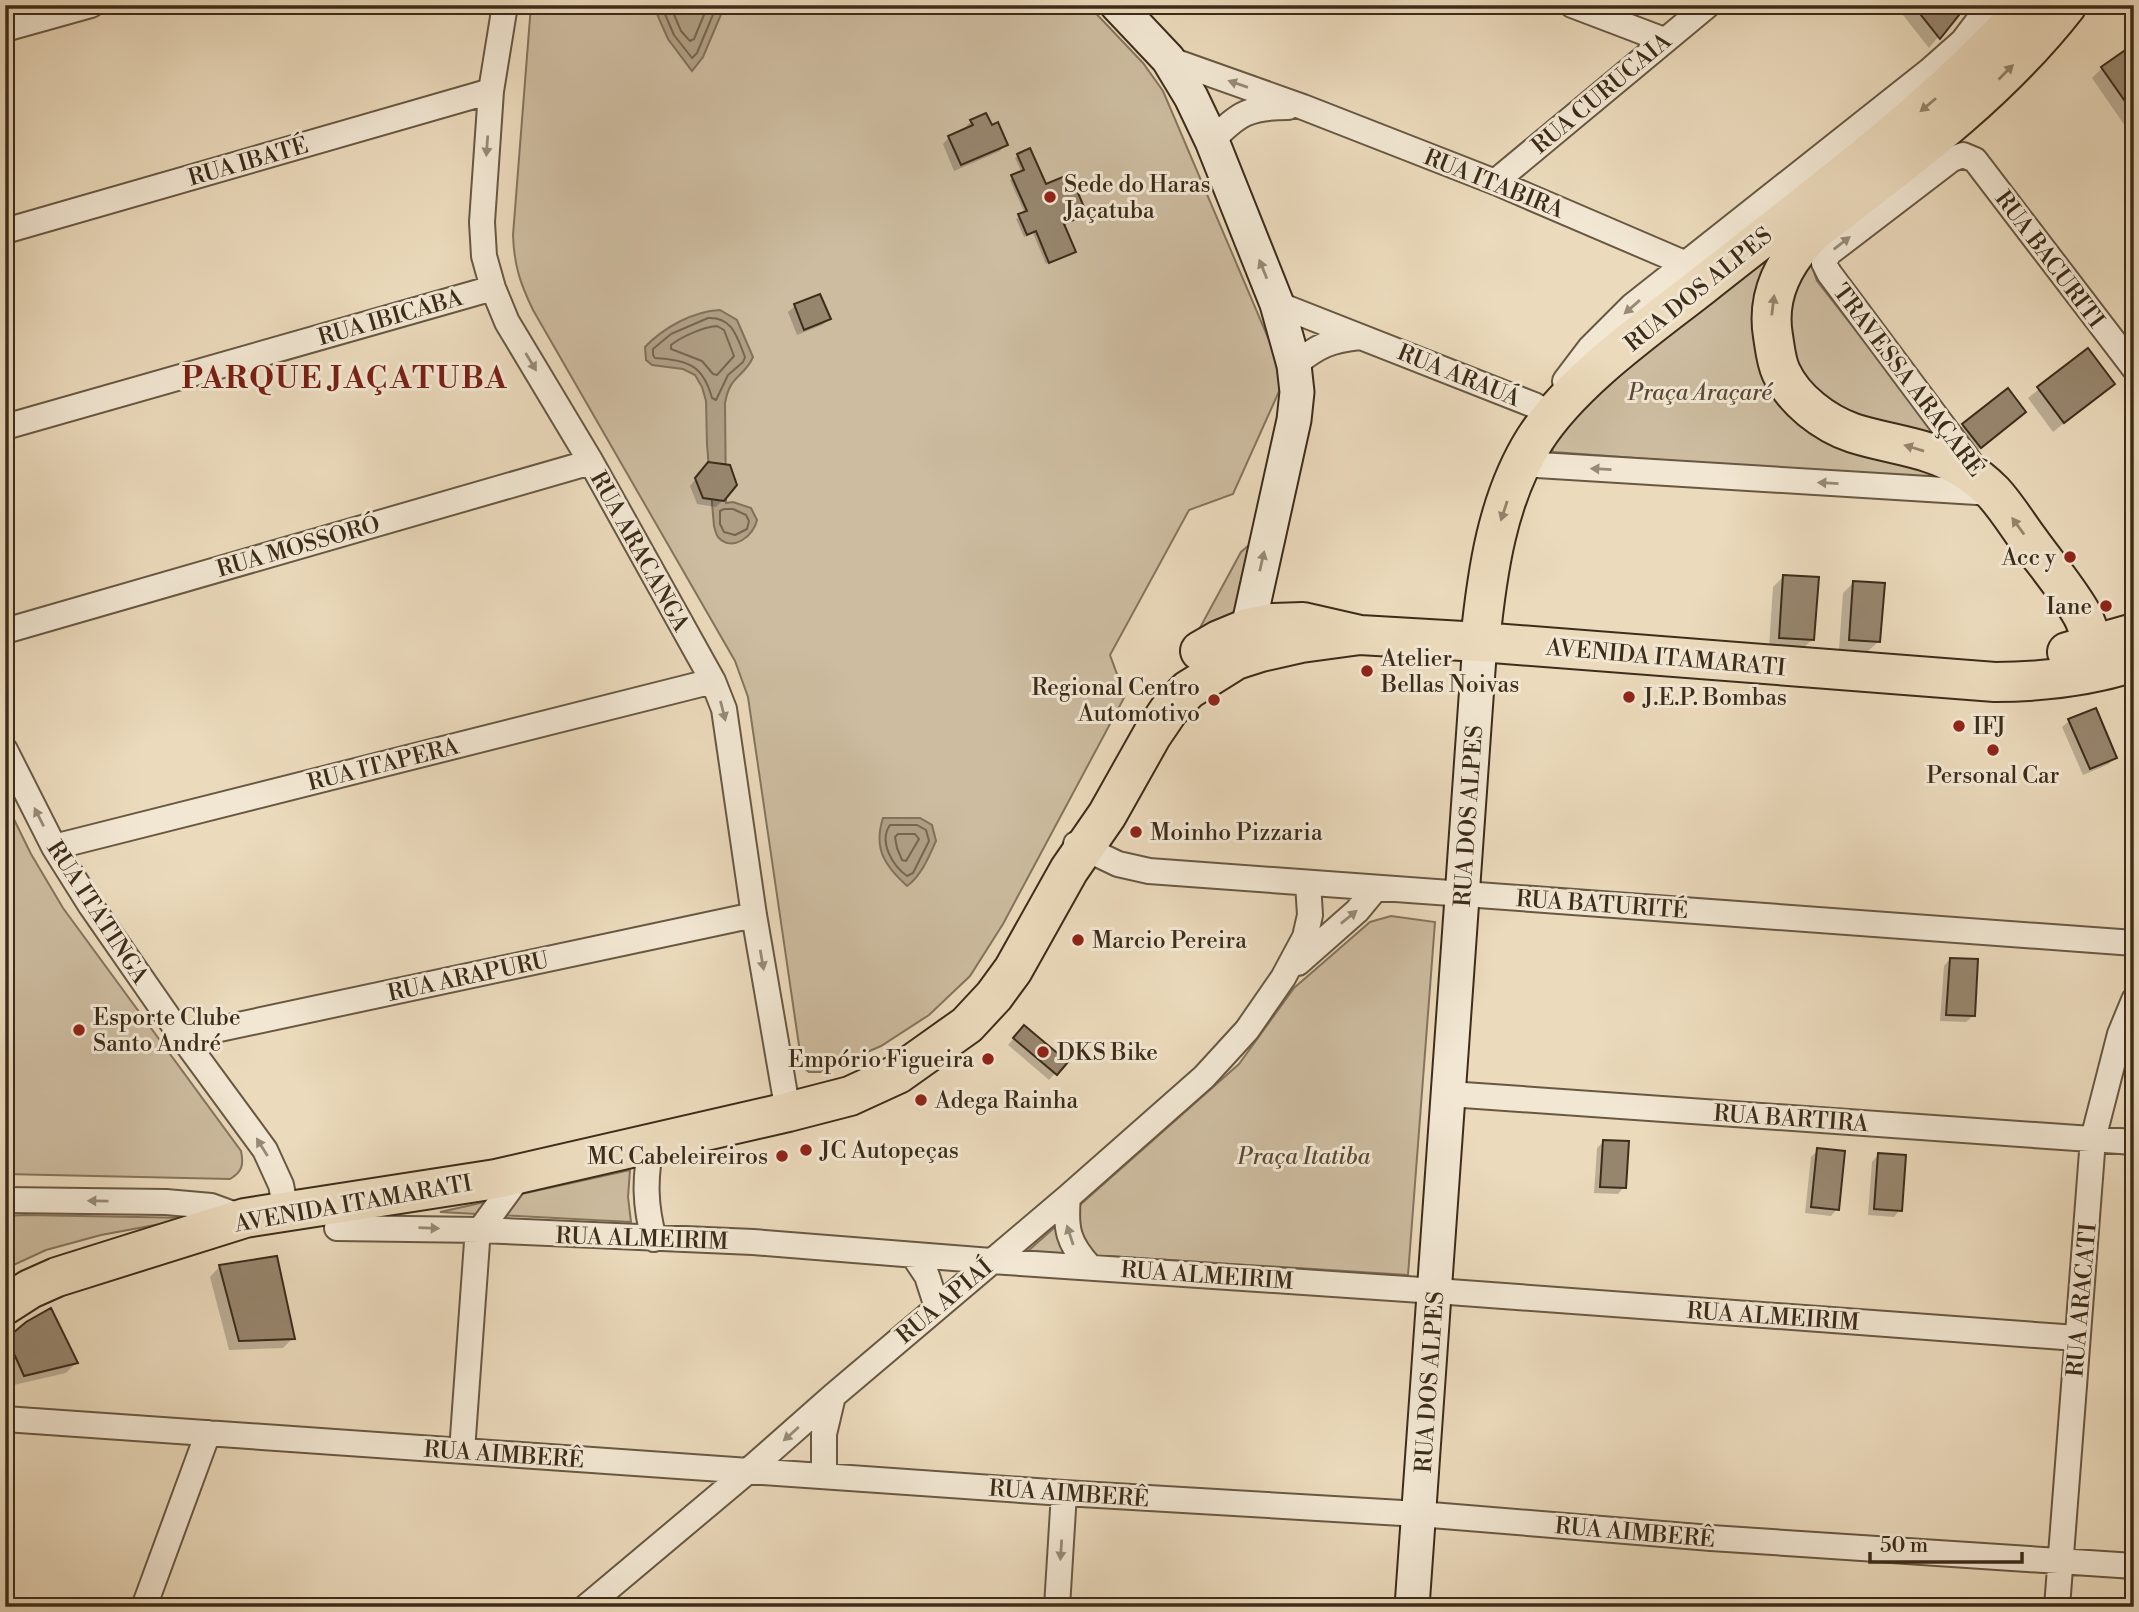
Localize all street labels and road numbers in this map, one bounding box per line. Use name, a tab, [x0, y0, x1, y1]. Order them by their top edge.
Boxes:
street label: RUA CURUCAIA	[1526, 27, 1678, 160]
street label: RUA IBATÉ	[185, 130, 311, 192]
street label: RUA ITABIRA	[1420, 143, 1569, 225]
street label: RUA BACURITI	[1989, 186, 2110, 334]
street label: RUA DOS ALPES	[1619, 222, 1778, 358]
street label: TRAVESSA ARAÇARÉ	[1827, 278, 1991, 482]
street label: RUA IBICABA	[315, 284, 467, 352]
street label: RUA ARAUÁ	[1393, 337, 1526, 414]
street label: RUA ARACANGA	[584, 467, 695, 637]
street label: RUA MOSSORÓ	[213, 507, 383, 584]
street label: AVENIDA ITAMARATI	[1544, 633, 1787, 682]
street label: RUA DOS ALPES	[1449, 724, 1489, 908]
street label: RUA ITAPERA	[305, 732, 463, 797]
street label: RUA ITATINGA	[40, 836, 154, 990]
street label: RUA BATURITÉ	[1515, 883, 1689, 925]
street label: RUA ARAPURU	[385, 946, 551, 1008]
street label: RUA BARTIRA	[1712, 1100, 1871, 1138]
street label: AVENIDA ITAMARATI	[231, 1169, 474, 1239]
street label: RUA ALMEIRIM	[555, 1222, 729, 1256]
street label: RUA ARACATI	[2061, 1222, 2103, 1378]
street label: RUA APIAÍ	[890, 1252, 999, 1350]
street label: RUA ALMEIRIM	[1120, 1256, 1295, 1296]
street label: RUA DOS ALPES	[1410, 1290, 1450, 1474]
street label: RUA ALMEIRIM	[1686, 1297, 1861, 1337]
street label: RUA AIMBERÊ	[423, 1433, 585, 1475]
street label: RUA AIMBERÊ	[988, 1472, 1150, 1514]
street label: RUA AIMBERÊ	[1554, 1510, 1716, 1554]

